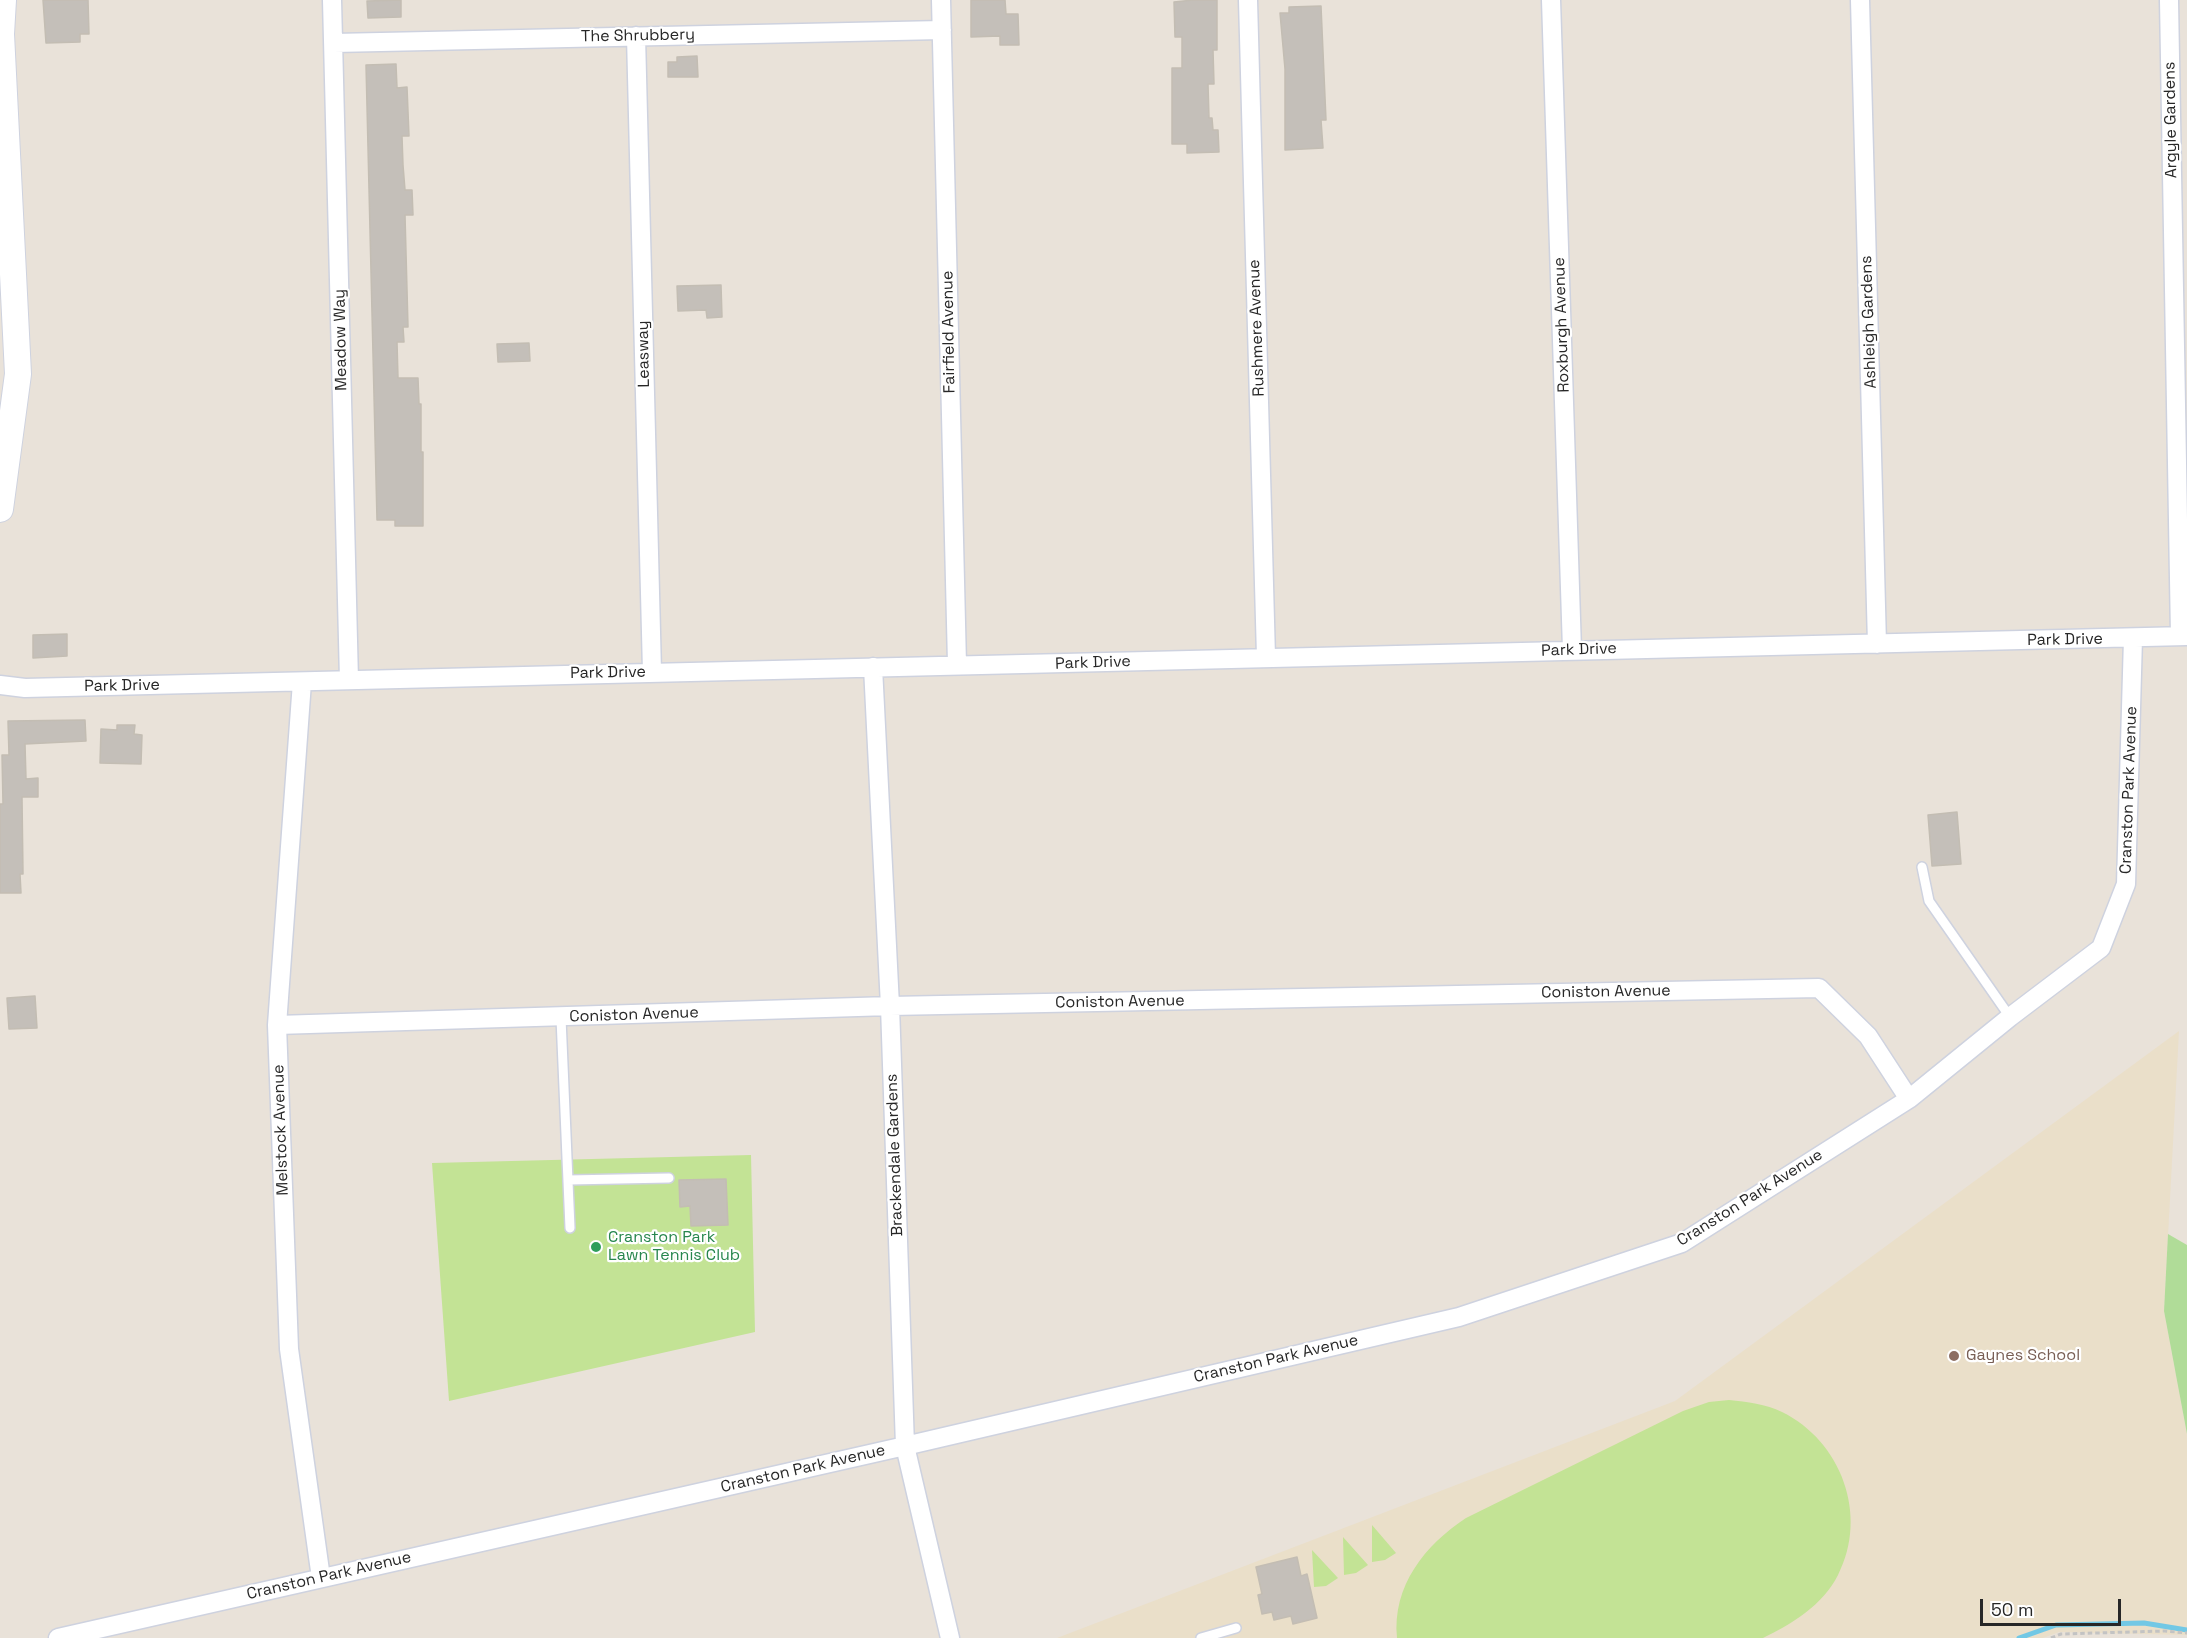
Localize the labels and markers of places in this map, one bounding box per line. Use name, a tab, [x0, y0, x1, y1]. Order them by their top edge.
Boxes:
place label: Cranston Park Lawn Tennis Club	[608, 1228, 740, 1266]
marker: Cranston Park Lawn Tennis Club	[589, 1240, 603, 1254]
place label: Gaynes School	[1966, 1346, 2080, 1366]
marker: Gaynes School	[1947, 1349, 1961, 1363]

